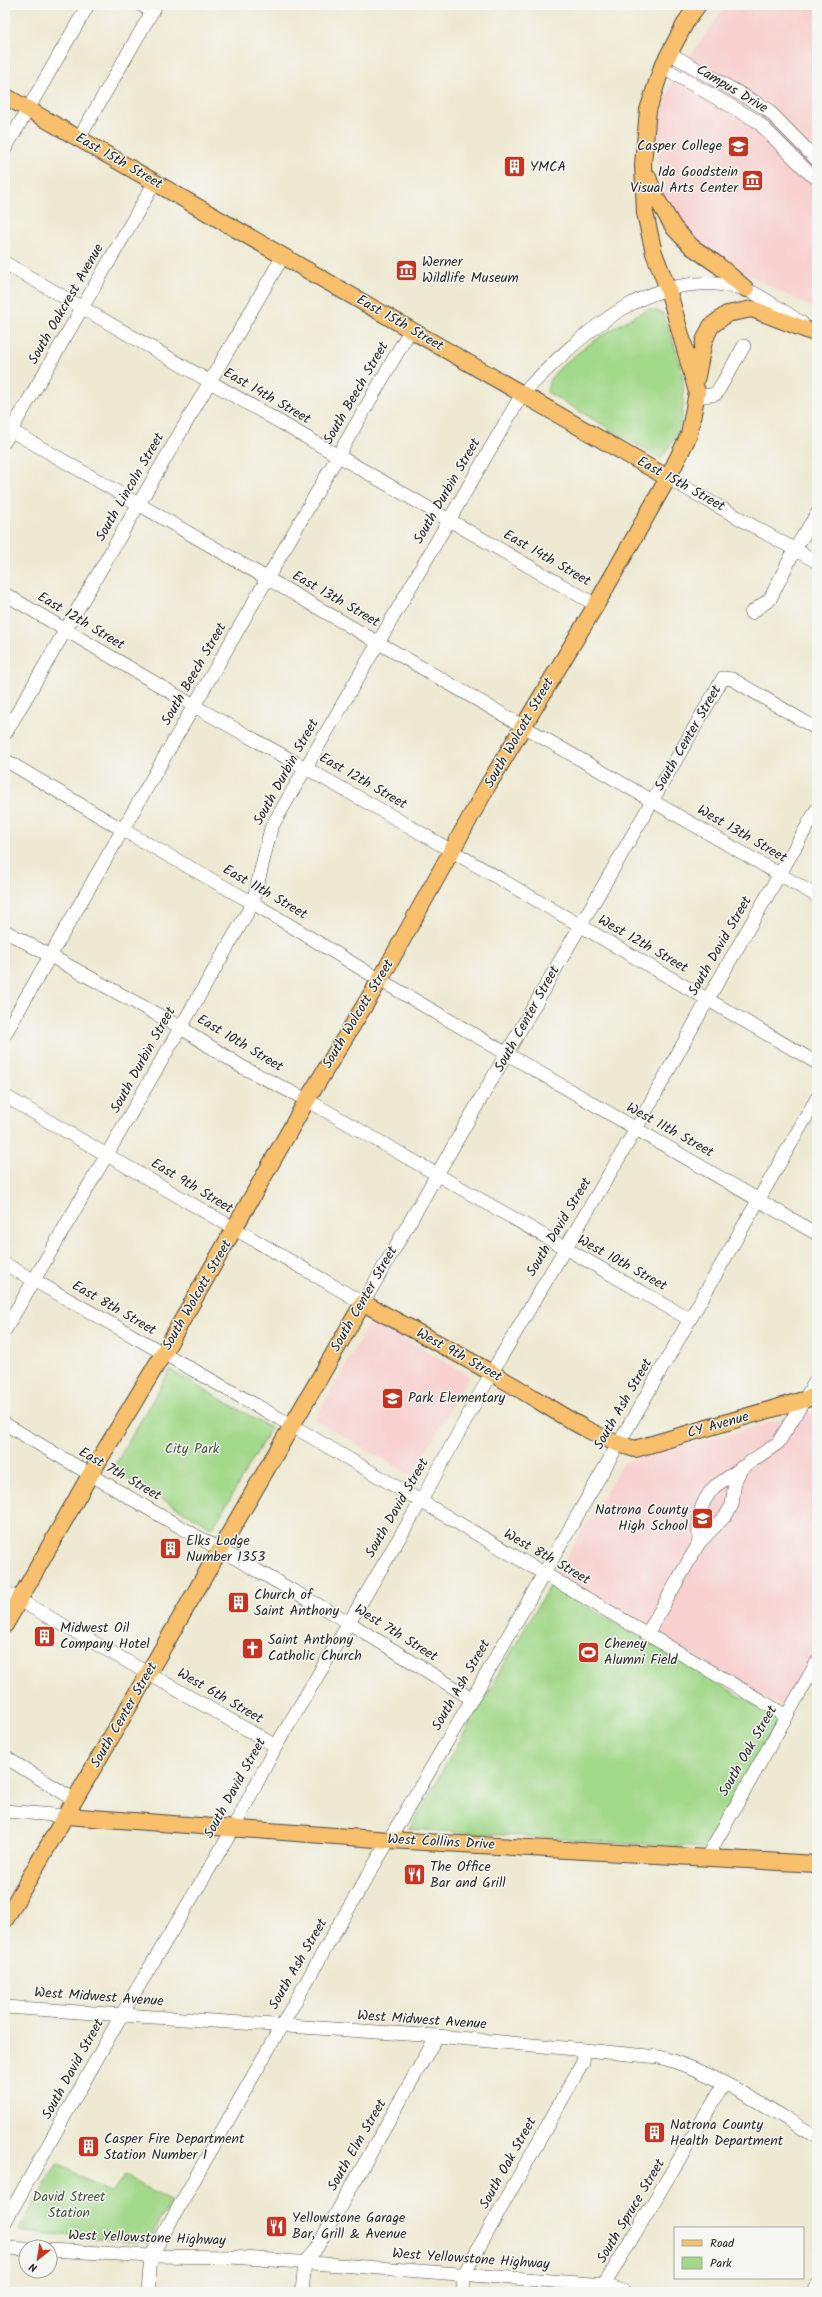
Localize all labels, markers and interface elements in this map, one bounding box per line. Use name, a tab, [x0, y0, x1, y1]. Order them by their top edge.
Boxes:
street label: Campus Drive	[692, 59, 773, 119]
street label: East 15th Street	[71, 127, 167, 195]
school or university icon: Casper College	[725, 133, 751, 159]
place label: Casper College	[637, 135, 723, 157]
building icon: YMCA	[502, 154, 528, 180]
place label: YMCA	[530, 156, 566, 178]
place label: Ida Goodstein Visual Arts Center	[630, 161, 739, 199]
museum icon: Ida Goodstein Visual Arts Center	[740, 167, 766, 193]
street label: South Oakcrest Avenue	[22, 239, 110, 368]
place label: Werner Wildlife Museum	[422, 251, 519, 289]
museum icon: Werner Wildlife Museum	[393, 257, 419, 283]
street label: East 15th Street	[352, 289, 448, 357]
street label: South Beech Street	[318, 337, 395, 448]
street label: East 14th Street	[219, 362, 315, 430]
street label: South Lincoln Street	[90, 428, 170, 545]
street label: South Durbin Street	[408, 434, 486, 548]
street label: East 15th Street	[633, 451, 730, 518]
street label: East 14th Street	[499, 524, 595, 592]
street label: East 13th Street	[288, 565, 385, 633]
street label: East 12th Street	[33, 586, 129, 656]
street label: South Beech Street	[156, 618, 233, 729]
street label: South Wolcott Street	[478, 673, 560, 792]
street label: South Center Street	[649, 681, 727, 795]
street label: South Durbin Street	[248, 714, 325, 829]
street label: East 12th Street	[315, 747, 412, 815]
street label: West 13th Street	[693, 799, 792, 869]
street label: East 11th Street	[219, 859, 312, 925]
street label: South David Street	[682, 892, 758, 1000]
street label: West 12th Street	[594, 909, 693, 979]
street label: South Wolcott Street	[317, 955, 400, 1073]
street label: South Center Street	[489, 961, 566, 1076]
street label: South Durbin Street	[105, 1002, 182, 1117]
street label: East 10th Street	[193, 1009, 288, 1078]
street label: West 11th Street	[622, 1097, 718, 1163]
street label: East 9th Street	[147, 1153, 238, 1220]
street label: South David Street	[521, 1173, 598, 1281]
street label: West 10th Street	[573, 1229, 671, 1297]
street label: South Wolcott Street	[156, 1235, 238, 1354]
street label: South Center Street	[325, 1242, 403, 1356]
street label: East 8th Street	[68, 1275, 161, 1341]
street label: West 9th Street	[412, 1322, 506, 1388]
street label: South Ash Street	[588, 1354, 658, 1454]
school or university icon: Park Elementary	[379, 1385, 405, 1411]
place label: Park Elementary	[408, 1387, 505, 1409]
street label: CY Avenue	[685, 1406, 752, 1444]
park label: City Park	[165, 1438, 220, 1460]
street label: East 7th Street	[75, 1441, 166, 1507]
street label: South David Street	[359, 1454, 435, 1562]
place label: Natrona County High School	[595, 1499, 689, 1537]
school or university icon: Natrona County High School	[690, 1505, 716, 1531]
street label: West 8th Street	[500, 1523, 595, 1591]
place label: Elks Lodge Number 1353	[186, 1530, 265, 1568]
building icon: Elks Lodge Number 1353	[157, 1536, 183, 1562]
place label: Church of Saint Anthony	[254, 1584, 340, 1622]
building icon: Church of Saint Anthony	[225, 1590, 251, 1616]
street label: West 7th Street	[350, 1599, 442, 1668]
place label: Midwest Oil Company Hotel	[60, 1617, 150, 1655]
building icon: Midwest Oil Company Hotel	[31, 1623, 57, 1649]
place label: Saint Anthony Catholic Church	[268, 1629, 362, 1667]
place label: Cheney Alumni Field	[604, 1633, 679, 1671]
church icon: Saint Anthony Catholic Church	[239, 1635, 265, 1661]
street label: South Ash Street	[426, 1635, 496, 1735]
sports icon: Cheney Alumni Field	[575, 1639, 601, 1665]
street label: South Center Street	[85, 1658, 163, 1772]
street label: West 6th Street	[173, 1662, 268, 1730]
street label: South Oak Street	[713, 1701, 783, 1801]
street label: South David Street	[198, 1733, 272, 1842]
street label: West Collins Drive	[387, 1828, 496, 1856]
place label: The Office Bar and Grill	[430, 1856, 506, 1894]
restaurant icon: The Office Bar and Grill	[402, 1862, 428, 1888]
street label: South Ash Street	[263, 1914, 333, 2014]
street label: West Midwest Avenue	[34, 1982, 165, 2013]
street label: West Midwest Avenue	[357, 2005, 488, 2036]
street label: South David Street	[36, 2014, 110, 2123]
street label: South Elm Street	[322, 2094, 393, 2195]
street label: South Oak Street	[474, 2113, 543, 2213]
place label: Natrona County Health Department	[670, 2114, 784, 2152]
building icon: Natrona County Health Department	[641, 2120, 667, 2146]
place label: Casper Fire Department Station Number 1	[104, 2128, 245, 2166]
building icon: Casper Fire Department Station Number 1	[75, 2134, 101, 2160]
street label: South Spruce Street	[591, 2154, 671, 2267]
park label: David Street Station	[33, 2186, 106, 2224]
place label: Yellowstone Garage Bar, Grill & Avenue	[292, 2207, 407, 2245]
restaurant icon: Yellowstone Garage Bar, Grill & Avenue	[263, 2213, 289, 2239]
street label: West Yellowstone Highway	[68, 2224, 227, 2252]
legend	[674, 2227, 804, 2279]
text: Road	[710, 2234, 735, 2253]
north arrow	[18, 2239, 58, 2279]
street label: West Yellowstone Highway	[392, 2243, 551, 2276]
text: Park	[710, 2254, 732, 2273]
text: N	[26, 2257, 41, 2276]

